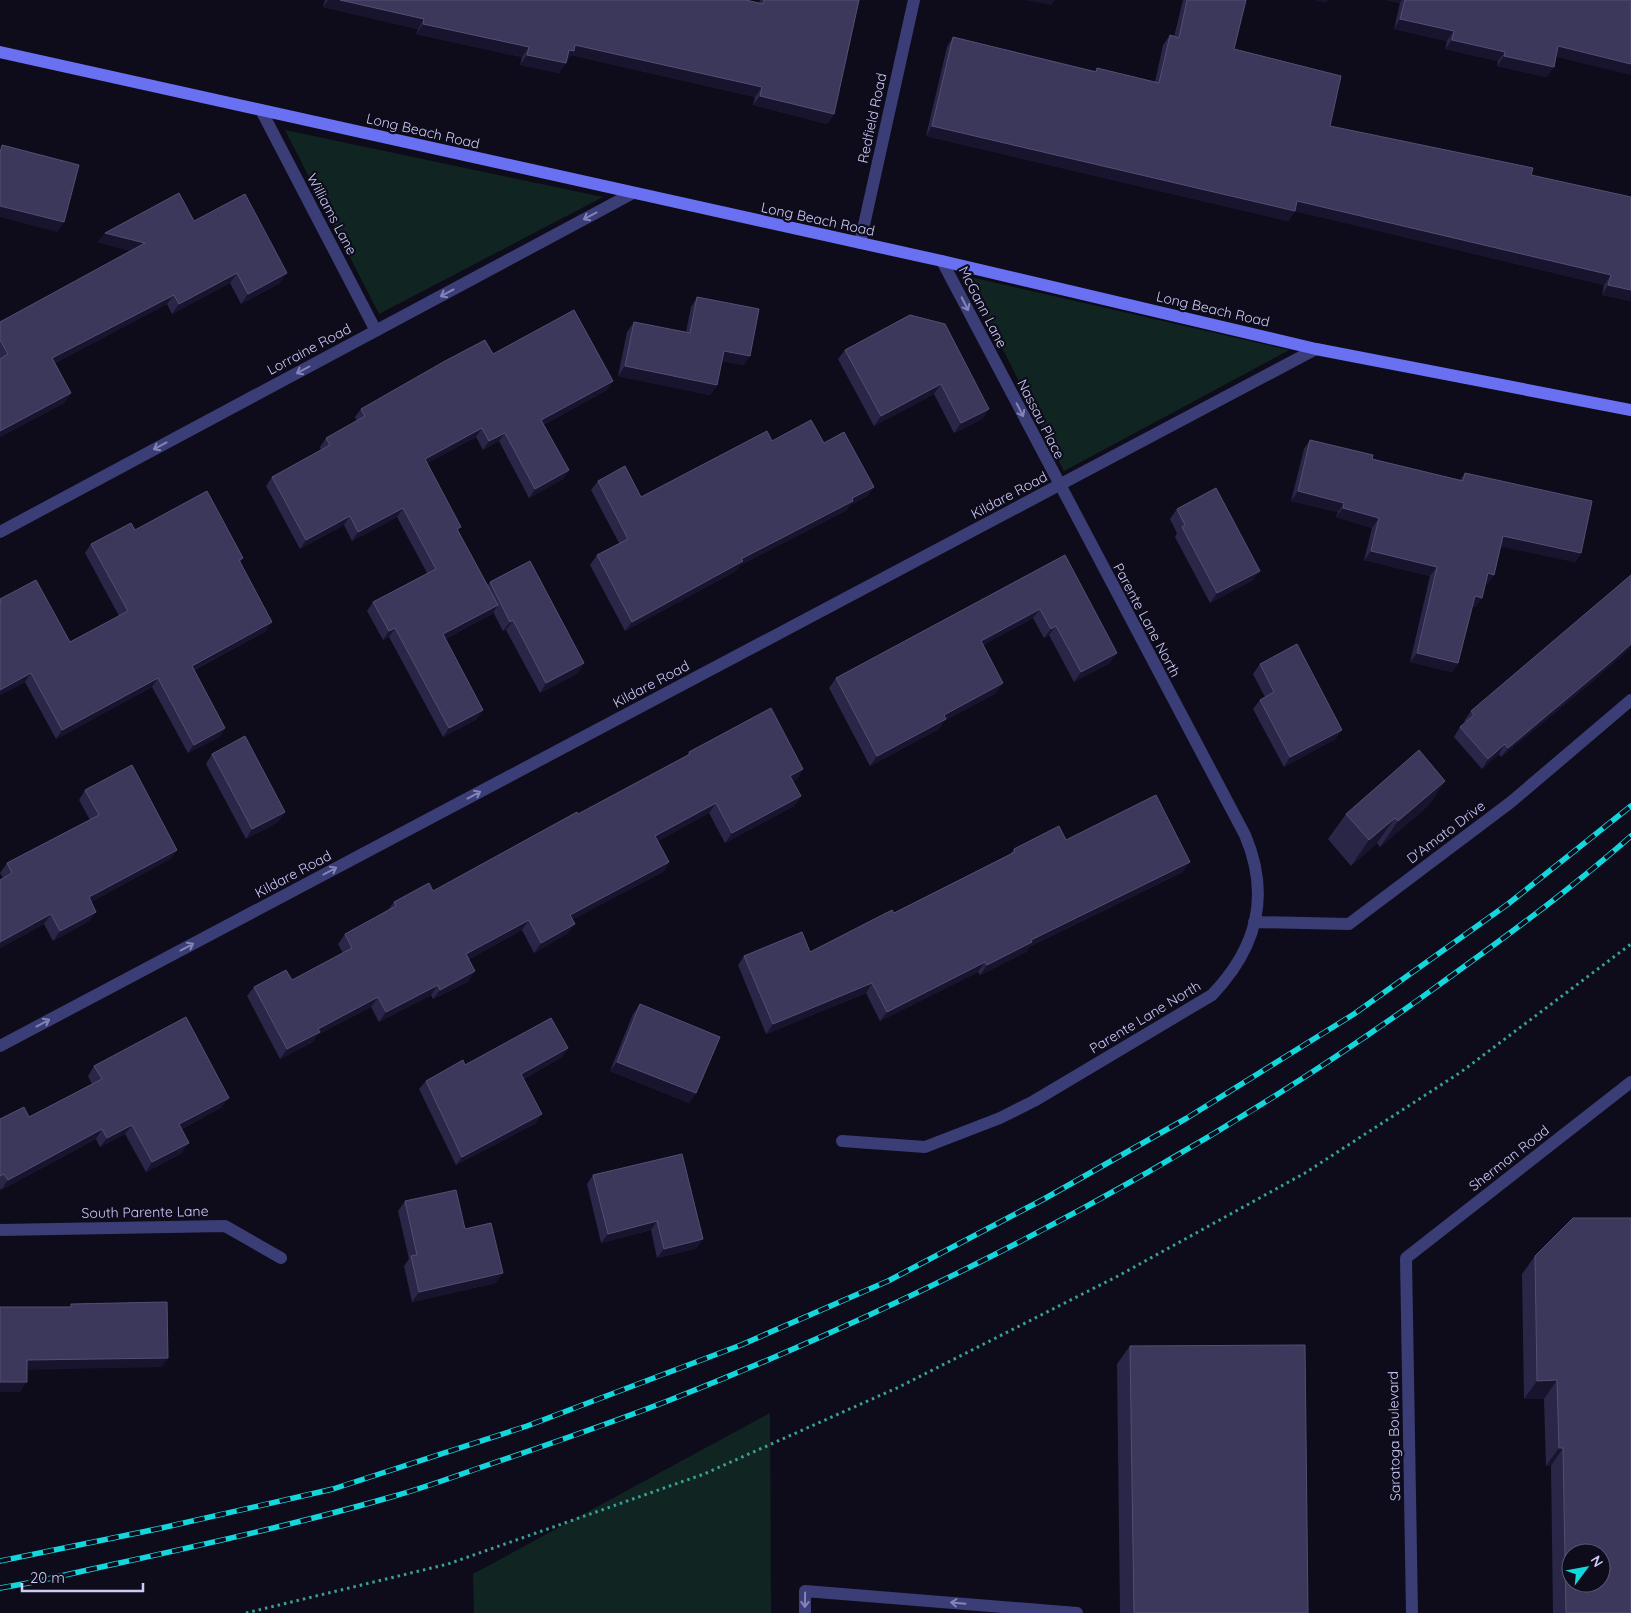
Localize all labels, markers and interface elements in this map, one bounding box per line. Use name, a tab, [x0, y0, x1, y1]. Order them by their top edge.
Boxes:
street label: Redfield Road	[854, 71, 890, 165]
street label: Long Beach Road	[365, 109, 481, 153]
street label: Williams Lane	[303, 170, 361, 258]
street label: Long Beach Road	[759, 198, 877, 240]
one-way arrow	[583, 212, 598, 221]
street label: McGann Lane	[955, 263, 1011, 351]
street label: Long Beach Road	[1155, 287, 1271, 331]
one-way arrow	[439, 288, 454, 298]
one-way arrow	[960, 297, 970, 312]
street label: Lorraine Road	[264, 319, 354, 379]
one-way arrow	[296, 365, 311, 375]
street label: Nassau Place	[1013, 376, 1069, 462]
one-way arrow	[1016, 402, 1025, 417]
one-way arrow	[153, 442, 168, 451]
street label: Kildare Road	[968, 467, 1050, 523]
street label: Parente Lane North	[1109, 560, 1185, 680]
street label: Kildare Road	[610, 656, 692, 712]
one-way arrow	[466, 790, 481, 799]
street label: D'Amato Drive	[1403, 797, 1489, 867]
street label: Kildare Road	[252, 846, 334, 902]
one-way arrow	[323, 866, 338, 876]
one-way arrow	[179, 942, 194, 952]
street label: Parente Lane North	[1086, 977, 1204, 1057]
one-way arrow	[35, 1018, 50, 1027]
street label: Sherman Road	[1465, 1121, 1553, 1195]
street label: South Parente Lane	[81, 1202, 209, 1222]
street label: Saratoga Boulevard	[1384, 1371, 1404, 1501]
north arrow	[1561, 1543, 1611, 1593]
text: N	[1587, 1552, 1607, 1570]
scale bar	[22, 1560, 144, 1592]
text: 20 m	[30, 1568, 65, 1587]
one-way arrow	[800, 1591, 810, 1607]
one-way arrow	[951, 1599, 967, 1608]

